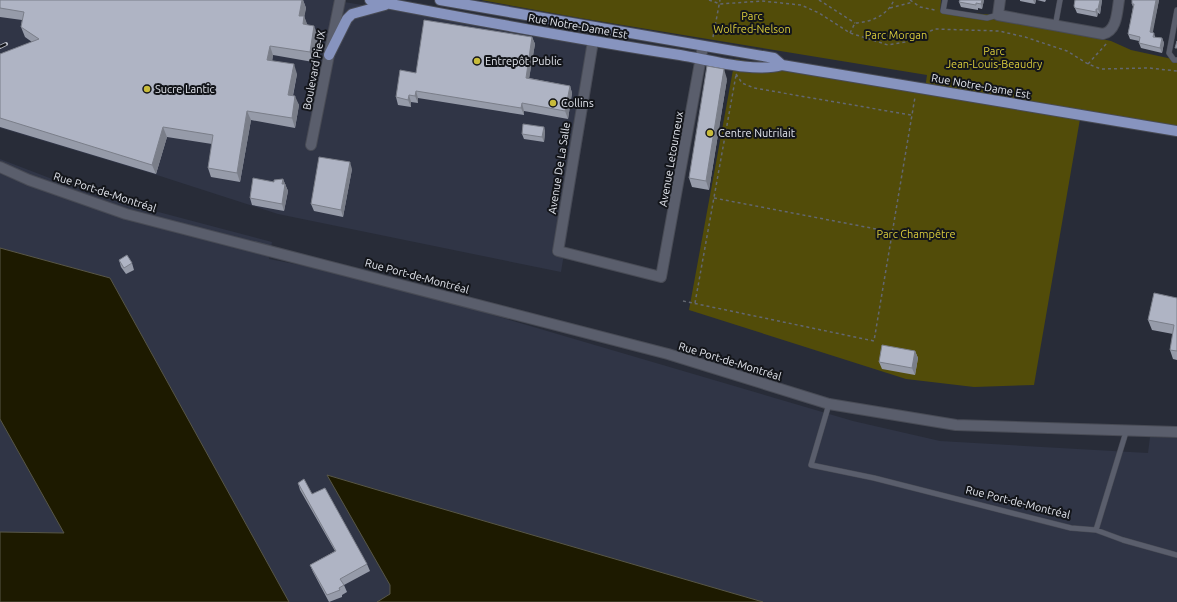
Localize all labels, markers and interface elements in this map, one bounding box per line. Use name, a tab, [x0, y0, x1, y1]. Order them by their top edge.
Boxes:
park label: Parc Wolfred-Nelson	[713, 10, 791, 35]
street label: Rue Notre-Dame Est	[527, 11, 629, 41]
street label: Boulevard Pie-IX	[300, 29, 328, 111]
park label: Parc Morgan	[865, 29, 927, 41]
park label: Parc Jean-Louis-Beaudry	[946, 45, 1043, 70]
place label: Entrepôt Public	[485, 55, 562, 67]
marker: Entrepôt Public	[472, 56, 482, 66]
street label: Rue Notre-Dame Est	[930, 71, 1032, 101]
place label: Sucre Lantic	[155, 83, 215, 95]
marker: Sucre Lantic	[142, 84, 152, 94]
place label: Collins	[561, 97, 594, 109]
marker: Collins	[548, 98, 558, 108]
street label: Avenue Letourneux	[657, 110, 685, 208]
street label: Avenue De La Salle	[546, 121, 572, 215]
place label: Centre Nutrilait	[718, 127, 796, 139]
marker: Centre Nutrilait	[705, 128, 715, 138]
street label: Rue Port-de-Montréal	[52, 170, 158, 214]
park label: Parc Champêtre	[876, 228, 956, 240]
street label: Rue Port-de-Montréal	[364, 256, 470, 296]
street label: Rue Port-de-Montréal	[677, 340, 783, 382]
street label: Rue Port-de-Montréal	[965, 483, 1072, 521]

